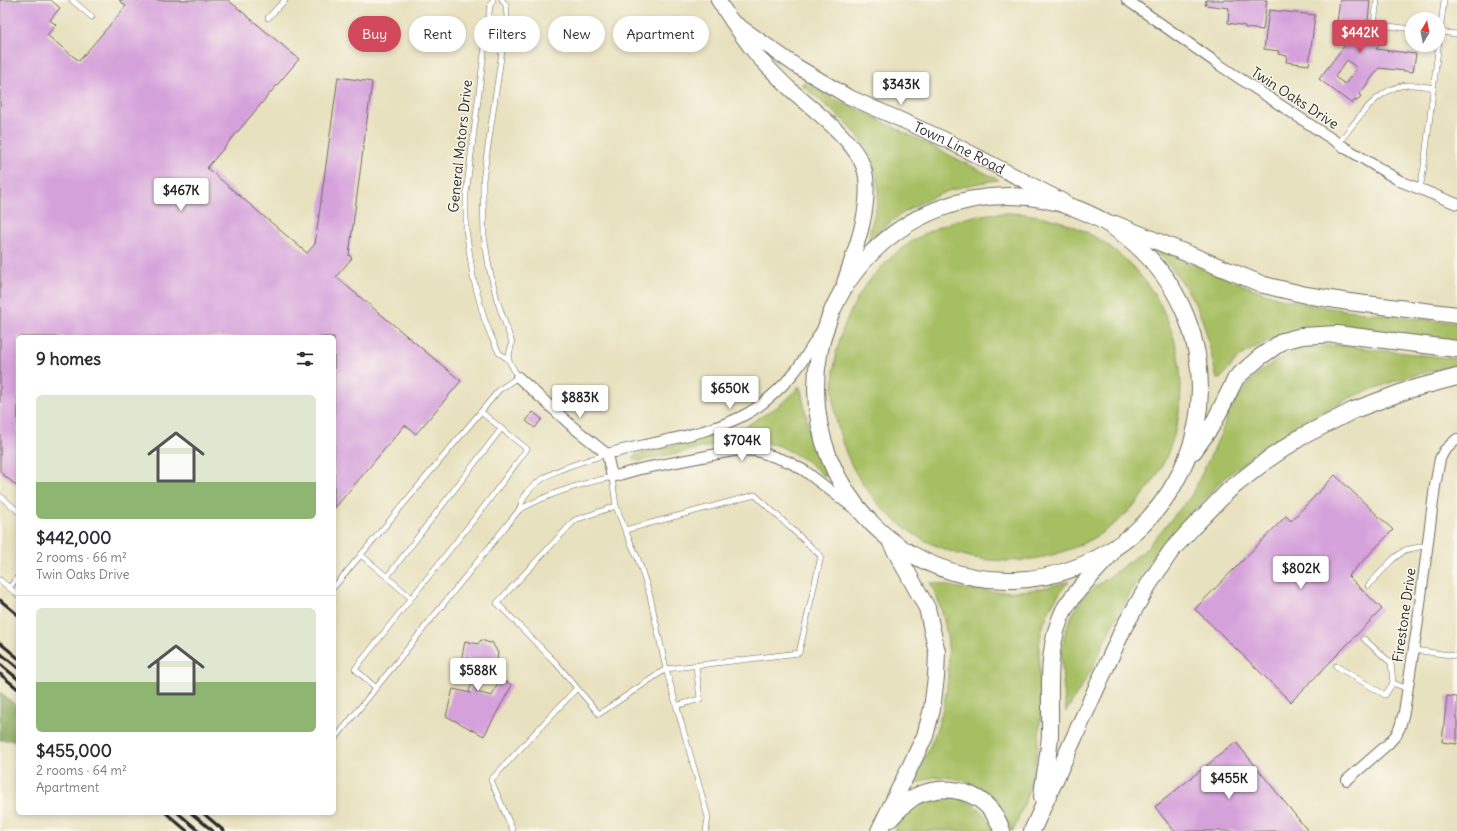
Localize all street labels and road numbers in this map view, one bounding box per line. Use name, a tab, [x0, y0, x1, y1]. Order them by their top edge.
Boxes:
street label: Twin Oaks Drive	[1248, 63, 1342, 133]
street label: General Motors Drive	[444, 79, 476, 213]
street label: Town Line Road	[911, 118, 1008, 178]
street label: Firestone Drive	[1388, 567, 1420, 663]

